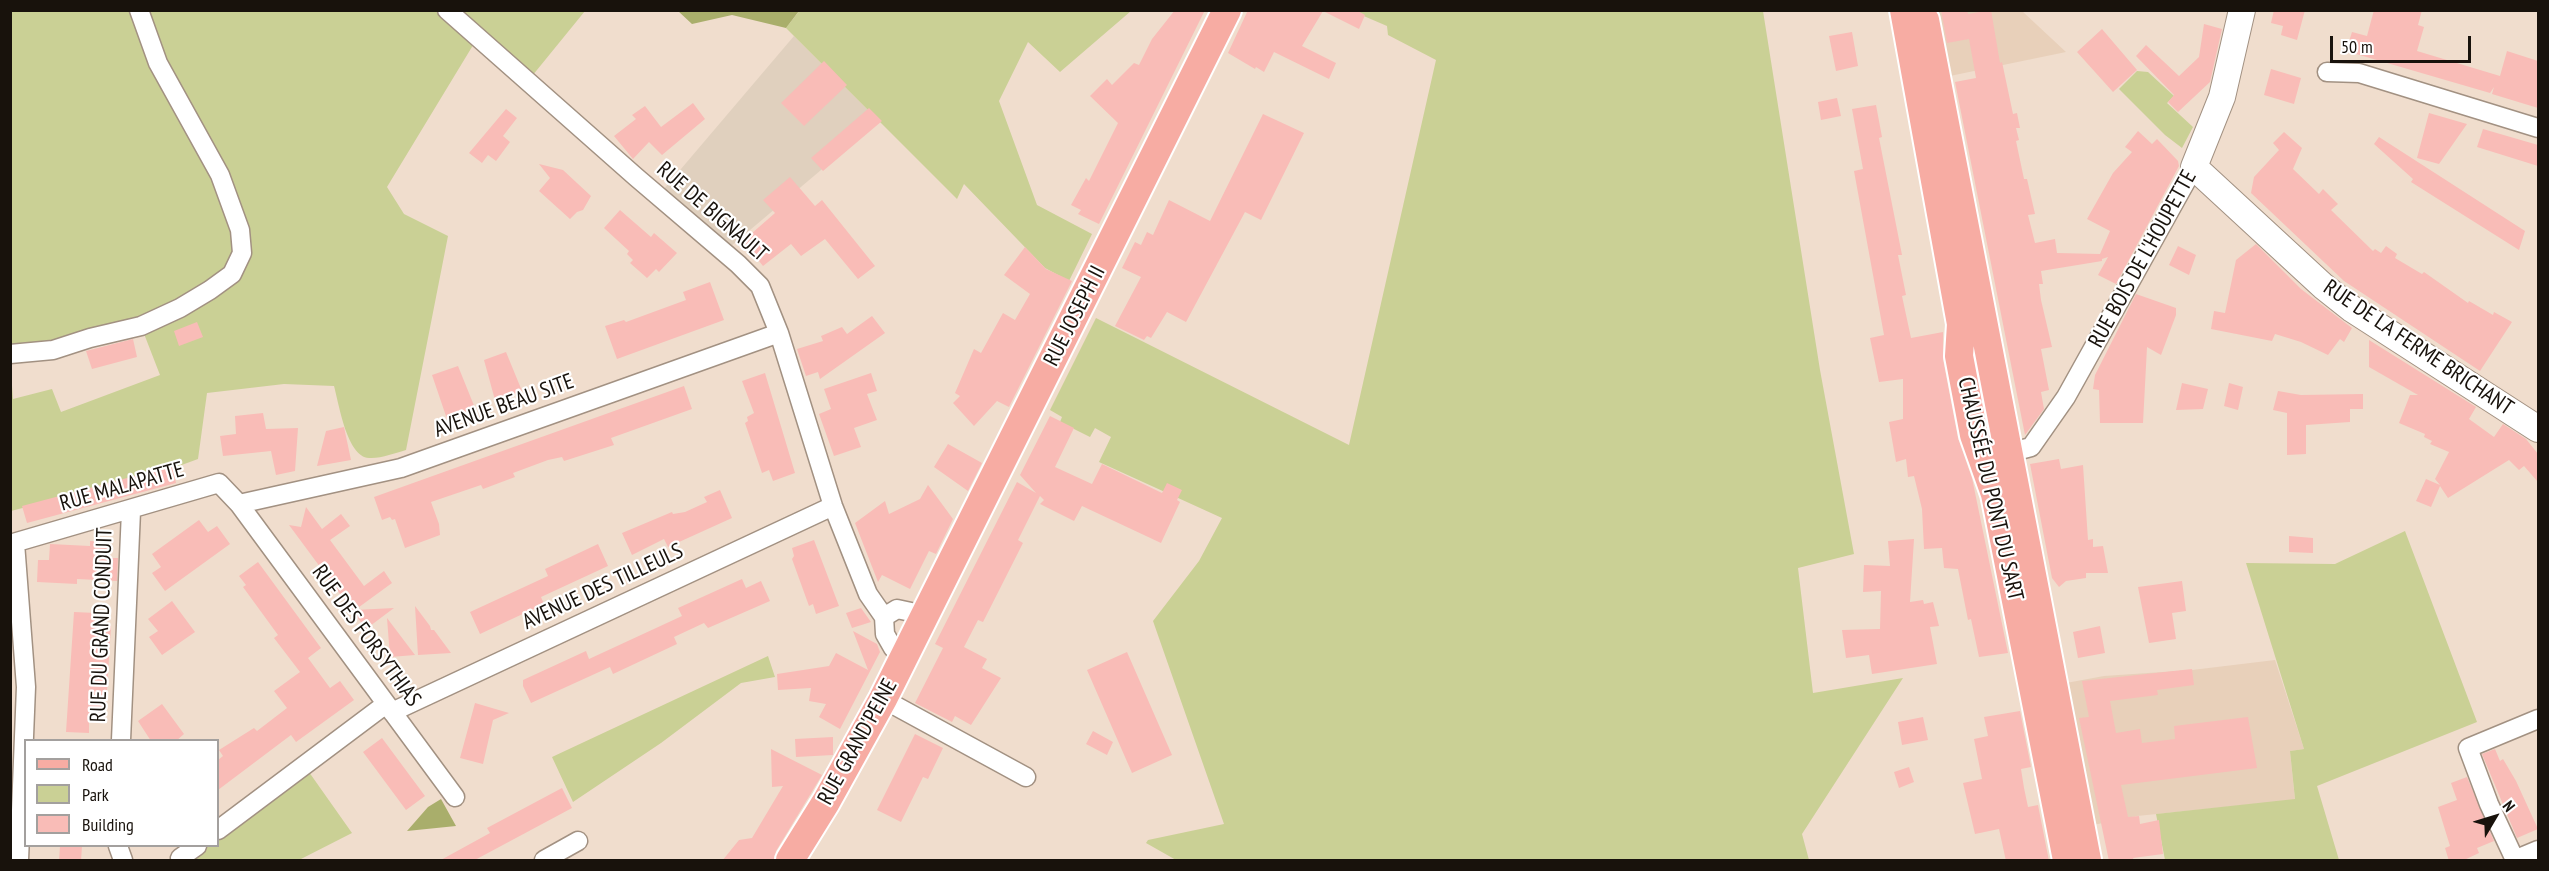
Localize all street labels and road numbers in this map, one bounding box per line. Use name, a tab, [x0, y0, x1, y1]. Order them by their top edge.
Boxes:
street label: RUE DE BIGNAULT	[651, 157, 773, 267]
street label: RUE BOIS DE L'HOUPETTE	[2083, 166, 2203, 352]
street label: RUE JOSEPH II	[1038, 261, 1112, 371]
street label: RUE DE LA FERME BRICHANT	[2318, 275, 2518, 421]
street label: AVENUE BEAU SITE	[431, 369, 577, 443]
street label: CHAUSSÉE DU PONT DU SART	[1951, 375, 2029, 603]
street label: RUE MALAPATTE	[57, 457, 187, 517]
street label: RUE DU GRAND CONDUIT	[85, 527, 119, 723]
street label: AVENUE DES TILLEULS	[518, 538, 688, 636]
street label: RUE DES FORSYTHIAS	[306, 560, 426, 712]
street label: RUE GRAND'PEINE	[813, 674, 903, 810]

